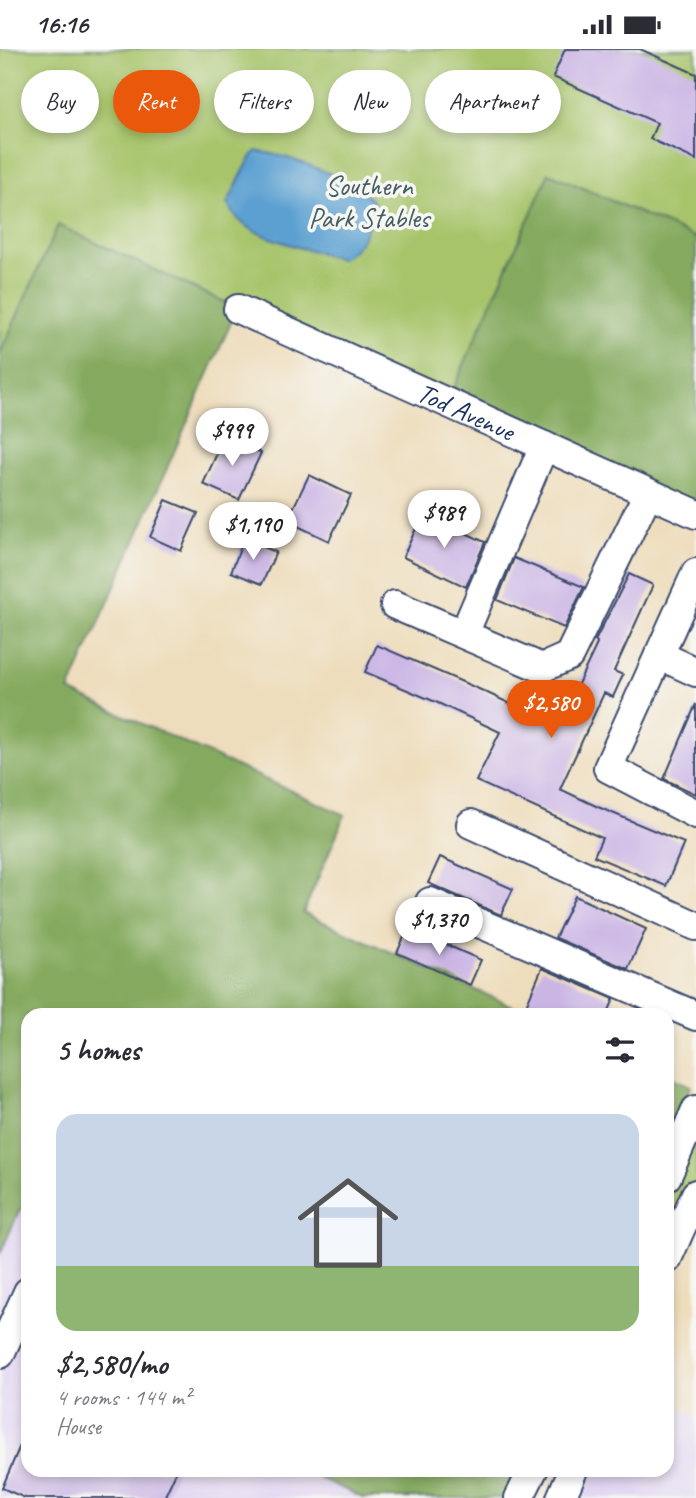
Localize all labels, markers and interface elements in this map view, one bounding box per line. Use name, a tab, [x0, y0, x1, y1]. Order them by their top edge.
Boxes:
text: 16:16	[35, 8, 88, 41]
chip: Buy	[21, 70, 99, 133]
chip: Rent	[113, 70, 200, 133]
chip: Filters	[214, 70, 314, 133]
chip: New	[328, 70, 411, 133]
chip: Apartment	[425, 70, 561, 133]
park label: Southern Park Stables	[309, 168, 432, 235]
street label: Tod Avenue	[412, 374, 522, 449]
pin: $999	[191, 409, 273, 468]
text: $999	[212, 416, 252, 445]
pin: $989	[403, 491, 485, 550]
text: $989	[424, 498, 464, 527]
pin: $1,190	[196, 503, 310, 562]
text: $1,190	[225, 510, 281, 539]
pin: $2,580	[494, 681, 608, 740]
text: $2,580	[523, 688, 579, 717]
pin: $1,370	[382, 897, 496, 957]
text: $1,370	[411, 905, 467, 934]
text: 5 homes	[56, 1031, 140, 1069]
icon: filters	[601, 1031, 639, 1069]
icon: home	[285, 1160, 411, 1286]
text: $2,580/mo	[56, 1345, 167, 1383]
text: 4 rooms · 144 m²	[56, 1383, 191, 1412]
text: House	[56, 1412, 101, 1441]

